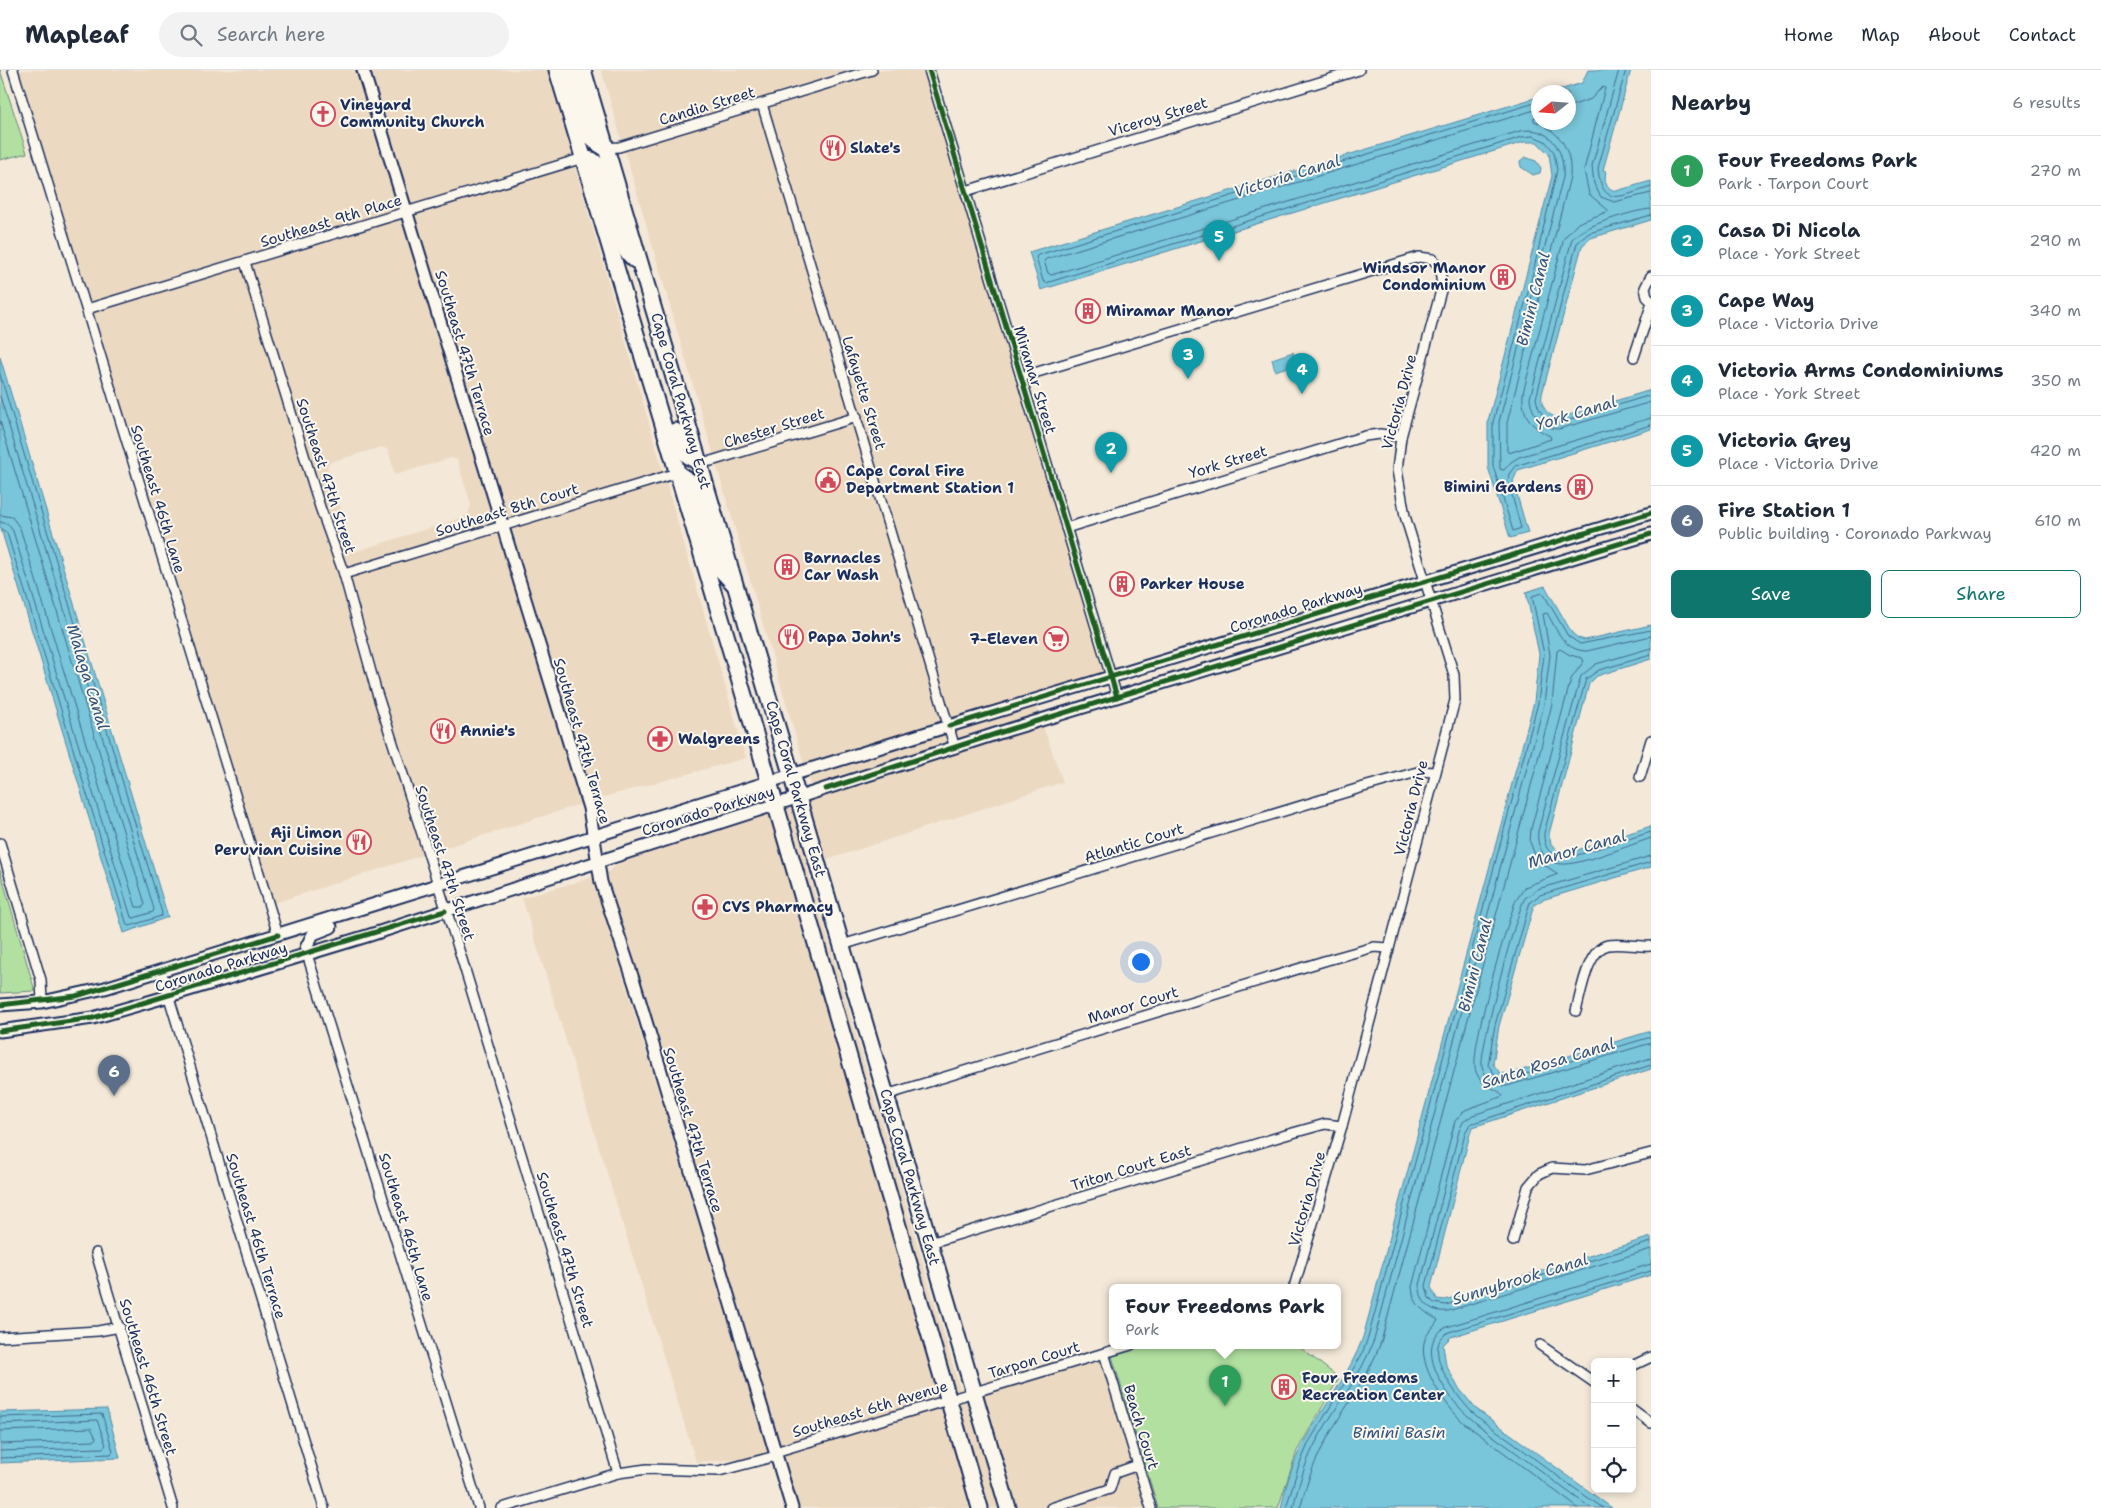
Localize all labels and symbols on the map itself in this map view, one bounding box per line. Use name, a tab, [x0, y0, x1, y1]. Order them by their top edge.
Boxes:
street label: Candia Street	[657, 82, 757, 130]
north arrow	[1531, 85, 1576, 130]
street label: Viceroy Street	[1106, 92, 1210, 142]
place label: Vineyard Community Church	[340, 95, 484, 132]
church icon: Vineyard Community Church	[310, 101, 336, 127]
restaurant icon: Slate's	[820, 135, 846, 161]
place label: Slate's	[850, 138, 901, 158]
water label: Victoria Canal	[1231, 150, 1343, 202]
street label: Southeast 9th Place	[258, 190, 404, 252]
pin: 5	[1203, 220, 1235, 261]
water label: Bimini Canal	[1511, 250, 1555, 348]
place label: Windsor Manor Condominium	[1362, 258, 1486, 295]
building icon: Windsor Manor Condominium	[1490, 264, 1516, 290]
street label: Southeast 47th Terrace	[430, 268, 500, 438]
building icon: Miramar Manor	[1075, 298, 1101, 324]
place label: Miramar Manor	[1106, 301, 1234, 321]
street label: Cape Coral Parkway East	[646, 310, 716, 492]
street label: Miramar Street	[1009, 323, 1061, 437]
street label: Lafayette Street	[837, 334, 891, 452]
pin: 3	[1172, 338, 1204, 379]
street label: Victoria Drive	[1377, 352, 1421, 452]
pin: 4	[1286, 353, 1318, 394]
water label: York Canal	[1533, 391, 1619, 435]
street label: Southeast 47th Street	[291, 396, 361, 556]
street label: Chester Street	[721, 403, 827, 453]
street label: Southeast 46th Lane	[126, 422, 190, 576]
pin: 2	[1095, 432, 1127, 473]
street label: York Street	[1186, 441, 1270, 483]
place label: Cape Coral Fire Department Station 1	[846, 461, 1014, 498]
public building icon: Cape Coral Fire Department Station 1	[815, 467, 841, 493]
building icon: Bimini Gardens	[1567, 474, 1593, 500]
place label: Bimini Gardens	[1444, 477, 1562, 497]
street label: Southeast 8th Court	[433, 479, 581, 541]
place label: Barnacles Car Wash	[804, 548, 881, 585]
building icon: Barnacles Car Wash	[774, 554, 800, 580]
building icon: Parker House	[1109, 571, 1135, 597]
place label: Parker House	[1140, 574, 1245, 594]
street label: Coronado Parkway	[1227, 578, 1365, 638]
water label: Malaga Canal	[62, 622, 114, 732]
restaurant icon: Papa John's	[778, 624, 804, 650]
supermarket icon: 7-Eleven	[1043, 626, 1069, 652]
place label: Papa John's	[808, 627, 901, 647]
place label: 7-Eleven	[970, 629, 1038, 649]
street label: Southeast 47th Terrace	[549, 656, 615, 826]
street label: Cape Coral Parkway East	[761, 698, 831, 880]
restaurant icon: Annie's	[430, 718, 456, 744]
place label: Annie's	[460, 721, 515, 741]
pharmacy icon: Walgreens	[647, 726, 673, 752]
place label: Walgreens	[678, 729, 760, 749]
street label: Victoria Drive	[1389, 758, 1433, 858]
street label: Coronado Parkway	[639, 781, 777, 841]
street label: Southeast 47th Street	[410, 783, 480, 943]
street label: Atlantic Court	[1082, 818, 1186, 868]
place label: Aji Limon Peruvian Cuisine	[214, 823, 342, 860]
water label: Manor Canal	[1525, 825, 1629, 873]
restaurant icon: Aji Limon Peruvian Cuisine	[346, 829, 372, 855]
pharmacy icon: CVS Pharmacy	[692, 894, 718, 920]
place label: CVS Pharmacy	[722, 897, 833, 917]
water label: Bimini Canal	[1453, 916, 1497, 1014]
street label: Coronado Parkway	[152, 937, 290, 997]
your location	[1128, 949, 1154, 975]
street label: Manor Court	[1085, 982, 1181, 1028]
water label: Santa Rosa Canal	[1479, 1033, 1617, 1093]
street label: Southeast 47th Terrace	[658, 1045, 728, 1215]
pin: 6	[98, 1055, 130, 1096]
street label: Cape Coral Parkway East	[875, 1086, 945, 1268]
street label: Triton Court East	[1068, 1140, 1194, 1196]
street label: Victoria Drive	[1284, 1149, 1330, 1249]
street label: Southeast 46th Lane	[374, 1150, 438, 1304]
street label: Southeast 46th Terrace	[221, 1151, 291, 1321]
street label: Southeast 47th Street	[532, 1169, 598, 1331]
water label: Sunnybrook Canal	[1449, 1248, 1591, 1310]
street label: Southeast 46th Street	[115, 1296, 181, 1458]
street label: Tarpon Court	[986, 1337, 1082, 1383]
pin: 1	[1209, 1365, 1241, 1406]
place label: Four Freedoms Recreation Center	[1302, 1368, 1445, 1405]
building icon: Four Freedoms Recreation Center	[1271, 1374, 1297, 1400]
street label: Southeast 6th Avenue	[790, 1376, 950, 1442]
street label: Beach Court	[1119, 1382, 1163, 1472]
water label: Bimini Basin	[1353, 1422, 1445, 1443]

